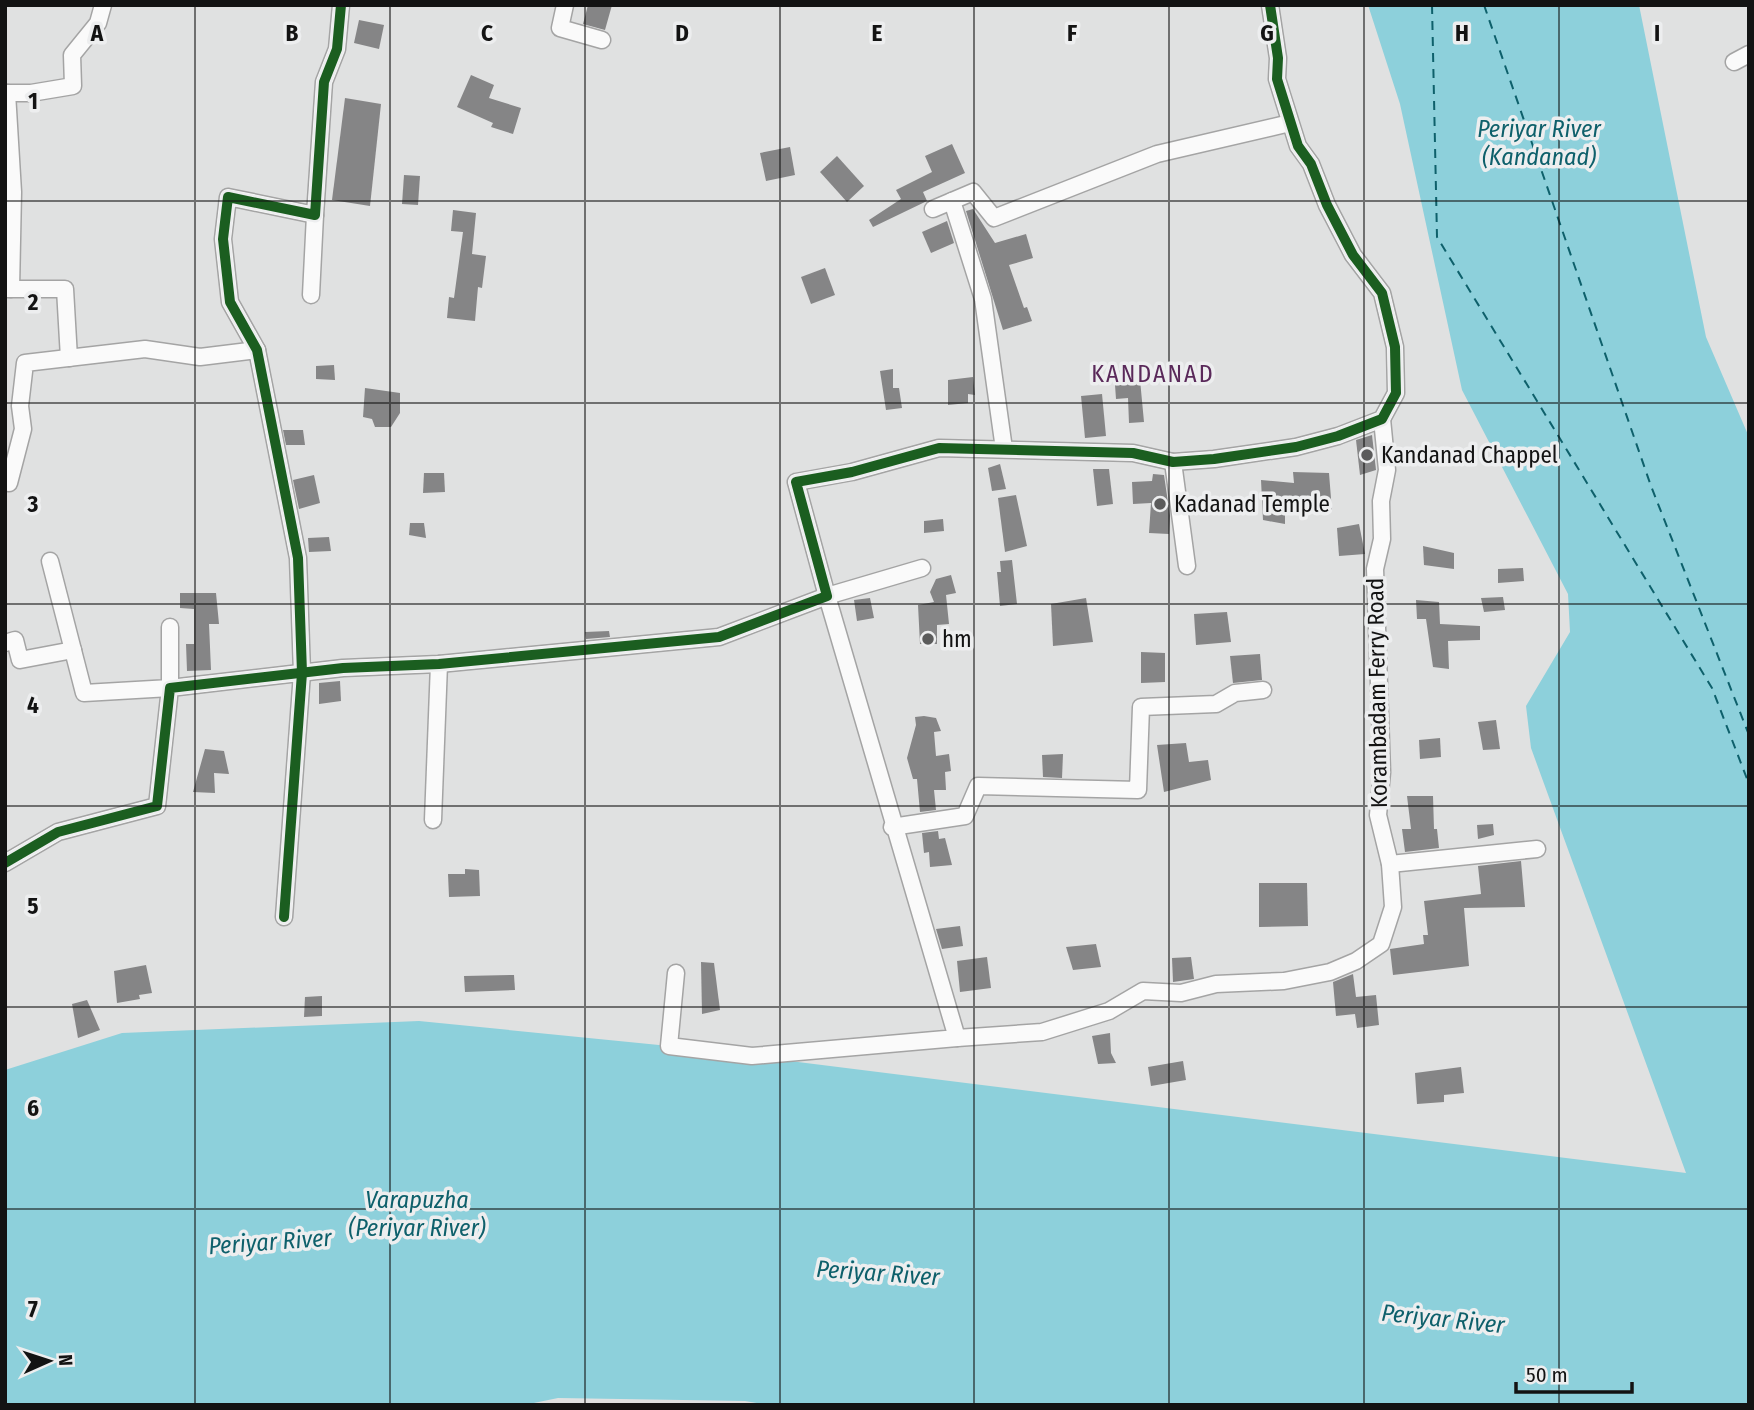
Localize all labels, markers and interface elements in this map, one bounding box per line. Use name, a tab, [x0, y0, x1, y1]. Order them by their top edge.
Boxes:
text: A	[90, 19, 104, 47]
text: B	[286, 19, 299, 47]
text: C	[481, 19, 493, 47]
text: D	[675, 19, 689, 47]
text: E	[872, 19, 883, 47]
text: F	[1067, 19, 1077, 47]
text: G	[1260, 19, 1274, 47]
text: H	[1455, 19, 1469, 47]
text: I	[1654, 19, 1660, 47]
text: 1	[28, 87, 38, 115]
water label: Periyar River (Kandanad)	[1477, 115, 1601, 171]
text: 2	[27, 288, 39, 316]
district label: KANDANAD	[1091, 360, 1215, 388]
place label: Kandanad Chappel	[1381, 441, 1558, 469]
marker: Kandanad Chappel	[1359, 447, 1375, 463]
text: 3	[27, 490, 39, 518]
place label: Kadanad Temple	[1174, 490, 1330, 518]
marker: Kadanad Temple	[1152, 496, 1168, 512]
street label: Korambadam Ferry Road	[1361, 578, 1393, 808]
place label: hm	[942, 625, 972, 653]
marker: hm	[920, 631, 936, 647]
text: 4	[27, 691, 39, 719]
text: 5	[27, 892, 39, 920]
text: 6	[27, 1094, 39, 1122]
water label: Varapuzha (Periyar River)	[348, 1186, 486, 1242]
water label: Periyar River	[207, 1224, 333, 1260]
water label: Periyar River	[815, 1255, 941, 1291]
text: 7	[28, 1295, 38, 1323]
water label: Periyar River	[1380, 1299, 1507, 1339]
north arrow	[14, 1326, 84, 1396]
scale bar	[1516, 1350, 1632, 1394]
text: N	[54, 1354, 77, 1366]
text: 50 m	[1526, 1362, 1568, 1388]

